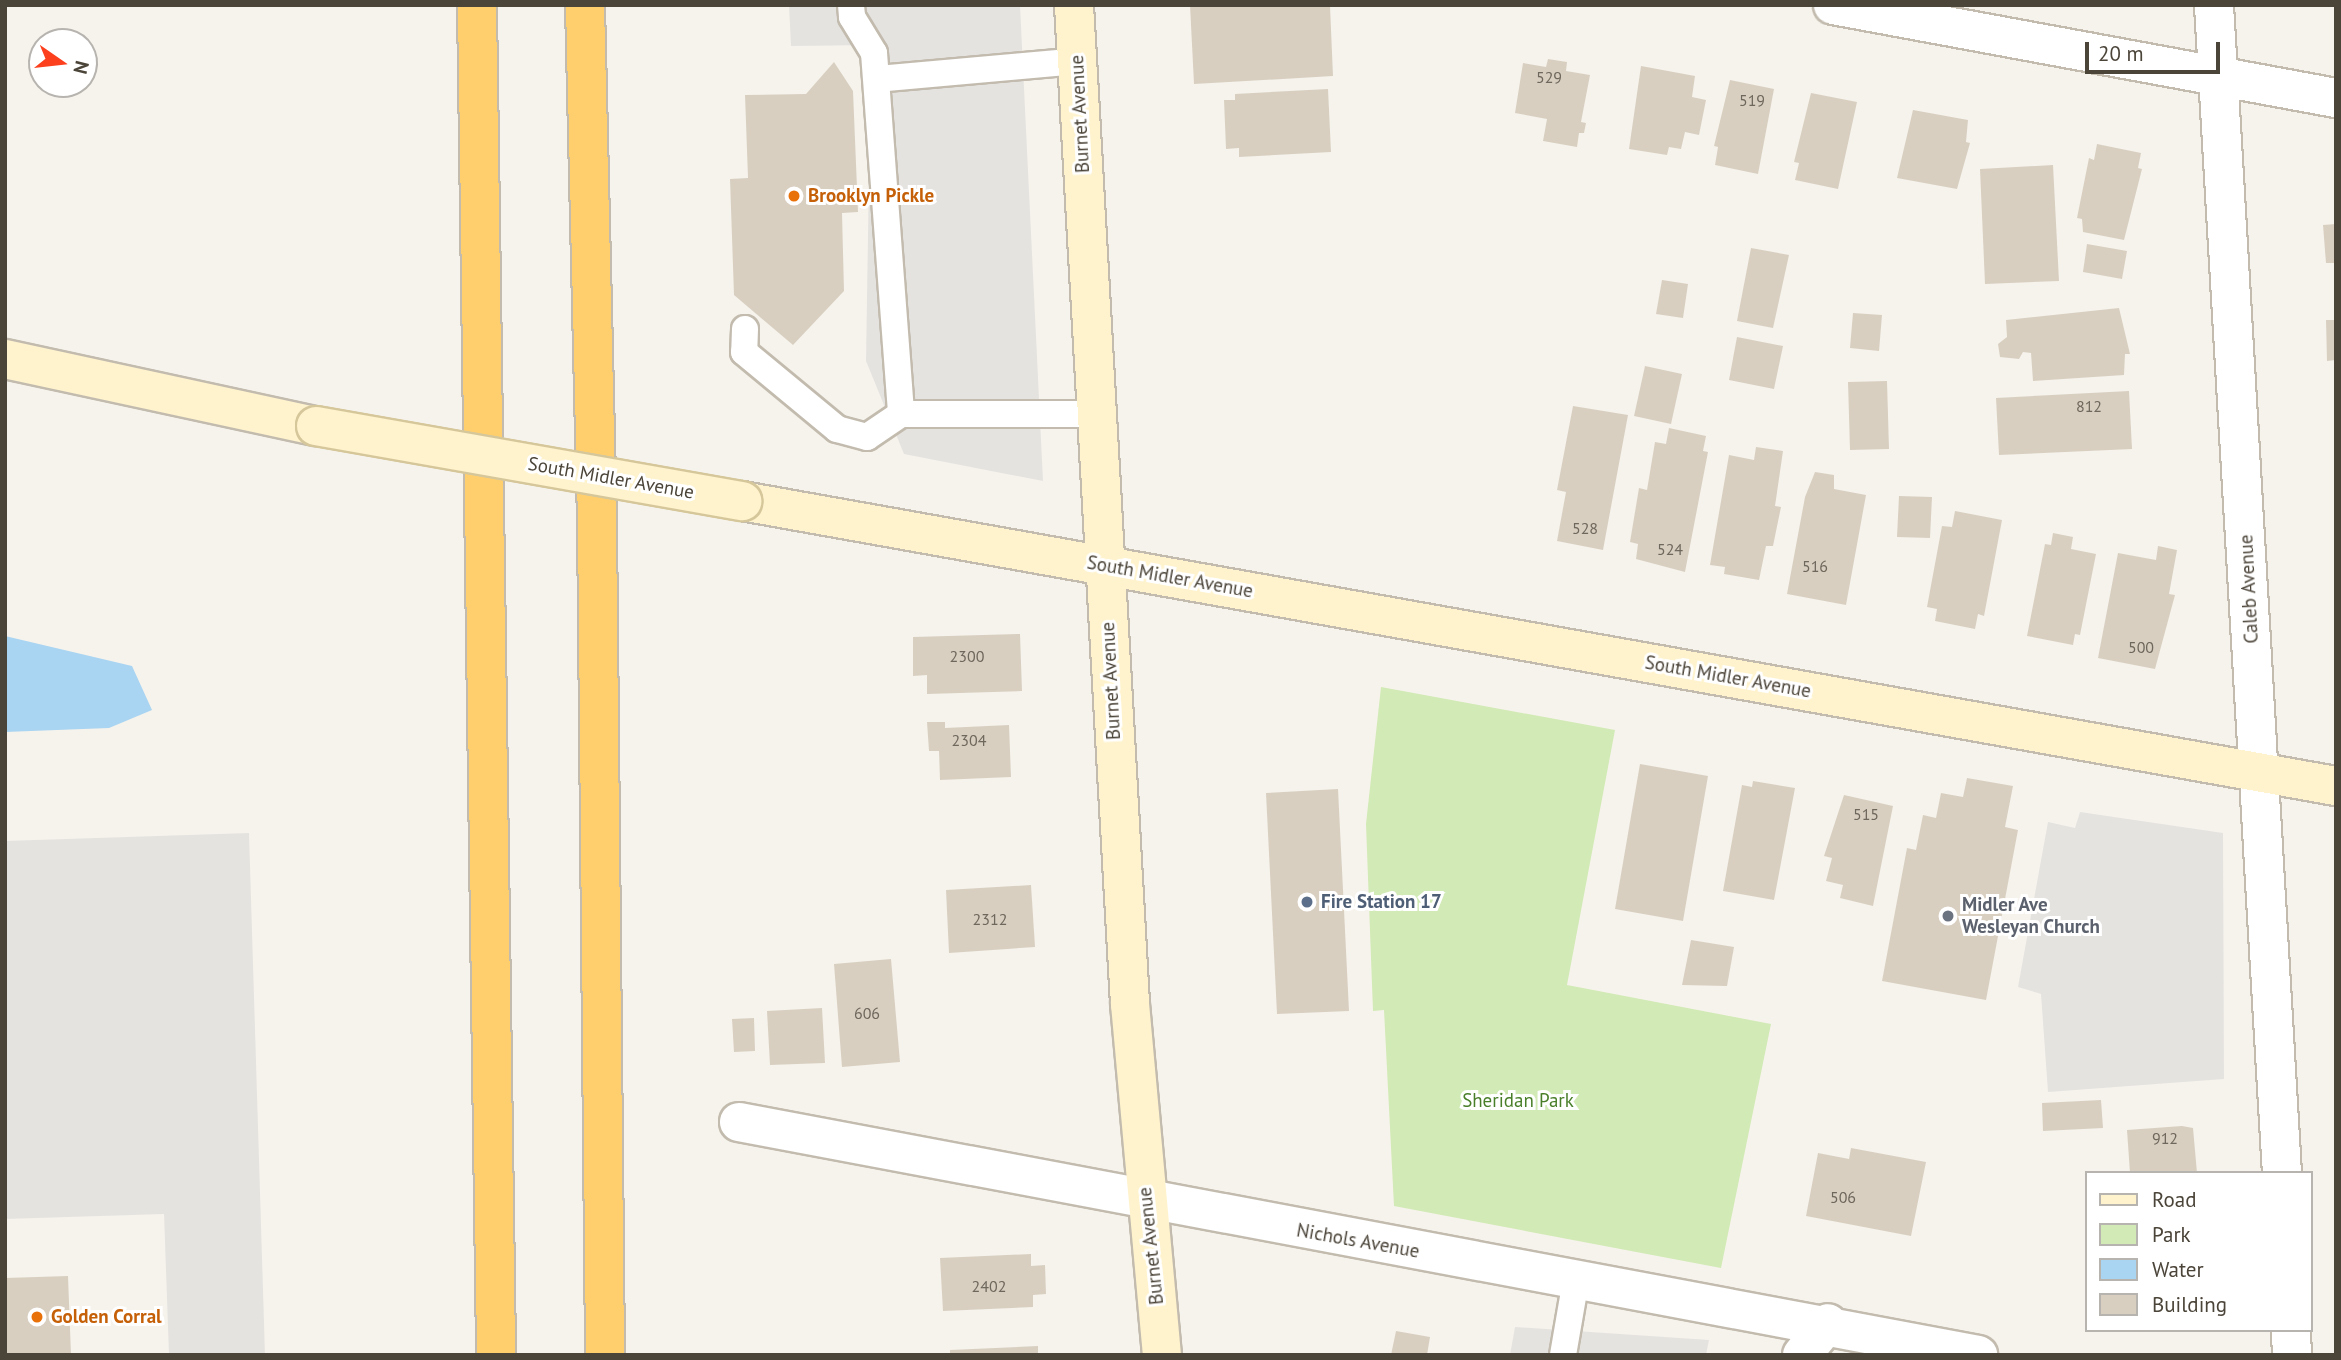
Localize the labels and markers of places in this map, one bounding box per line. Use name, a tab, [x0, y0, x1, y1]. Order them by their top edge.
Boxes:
place label: Brooklyn Pickle	[808, 185, 934, 207]
marker: Brooklyn Pickle	[786, 188, 802, 204]
place label: Fire Station 17	[1321, 891, 1442, 913]
marker: Fire Station 17	[1299, 894, 1315, 910]
place label: Midler Ave Wesleyan Church	[1962, 894, 2100, 938]
marker: Midler Ave Wesleyan Church	[1940, 908, 1956, 924]
place label: Golden Corral	[51, 1306, 162, 1328]
marker: Golden Corral	[29, 1309, 45, 1325]

